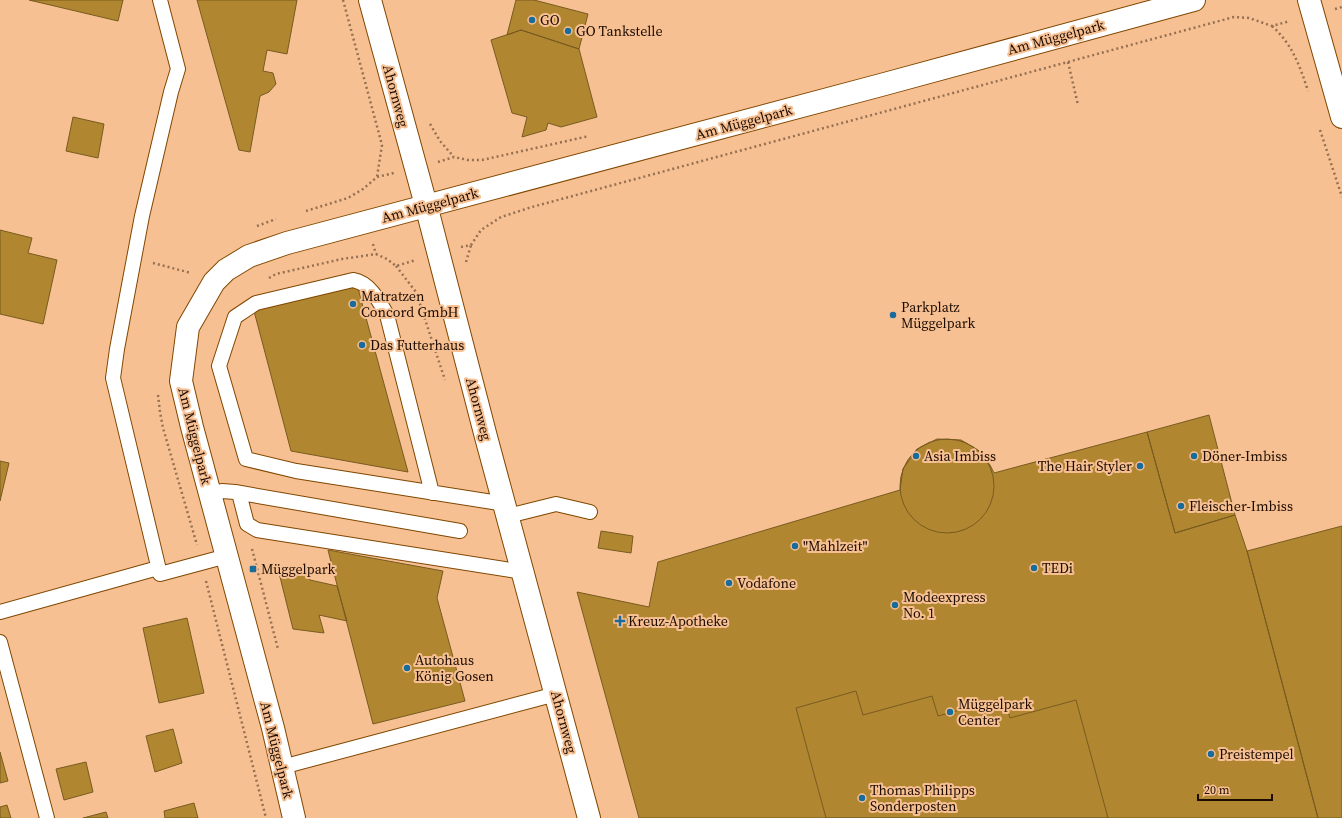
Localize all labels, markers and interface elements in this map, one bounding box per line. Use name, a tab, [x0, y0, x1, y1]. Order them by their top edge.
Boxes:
place label: GO	[540, 10, 560, 30]
street label: Am Müggelpark	[1005, 14, 1107, 60]
marker: GO	[527, 15, 537, 25]
place label: GO Tankstelle	[576, 21, 663, 41]
marker: GO Tankstelle	[563, 26, 573, 36]
street label: Ahornweg	[378, 62, 414, 130]
street label: Am Müggelpark	[693, 99, 795, 145]
street label: Am Müggelpark	[379, 182, 481, 228]
place label: Matratzen Concord GmbH	[361, 286, 459, 322]
place label: Parkplatz Müggelpark	[901, 297, 975, 333]
marker: Matratzen Concord GmbH	[348, 299, 358, 309]
marker: Parkplatz Müggelpark	[888, 310, 898, 320]
place label: Das Futterhaus	[370, 335, 464, 355]
marker: Das Futterhaus	[357, 340, 367, 350]
street label: Ahornweg	[461, 375, 497, 443]
street label: Am Müggelpark	[173, 385, 217, 487]
place label: Asia Imbiss	[924, 446, 996, 466]
place label: Döner-Imbiss	[1202, 446, 1287, 466]
marker: Asia Imbiss	[911, 451, 921, 461]
marker: Döner-Imbiss	[1189, 451, 1199, 461]
place label: The Hair Styler	[1038, 456, 1132, 476]
marker: The Hair Styler	[1135, 461, 1145, 471]
place label: Fleischer-Imbiss	[1189, 496, 1293, 516]
marker: Fleischer-Imbiss	[1176, 501, 1186, 511]
place label: "Mahlzeit"	[803, 536, 867, 556]
marker: "Mahlzeit"	[790, 541, 800, 551]
place label: TEDi	[1042, 558, 1073, 578]
place label: Müggelpark	[261, 559, 335, 579]
marker: TEDi	[1029, 563, 1039, 573]
marker: Müggelpark	[248, 564, 258, 574]
place label: Vodafone	[737, 573, 796, 593]
marker: Vodafone	[724, 578, 734, 588]
place label: Modeexpress No. 1	[903, 587, 986, 623]
marker: Modeexpress No. 1	[890, 600, 900, 610]
place label: Kreuz-Apotheke	[628, 611, 728, 631]
marker: Kreuz-Apotheke	[615, 616, 625, 626]
place label: Autohaus König Gosen	[415, 650, 494, 686]
marker: Autohaus König Gosen	[402, 663, 412, 673]
street label: Ahornweg	[546, 688, 582, 756]
place label: Müggelpark Center	[958, 694, 1032, 730]
street label: Am Müggelpark	[255, 699, 299, 801]
marker: Müggelpark Center	[945, 707, 955, 717]
place label: Preistempel	[1219, 744, 1294, 764]
marker: Preistempel	[1206, 749, 1216, 759]
scale bar	[1198, 776, 1272, 802]
place label: Thomas Philipps Sonderposten	[870, 780, 975, 816]
text: 20 m	[1204, 782, 1230, 798]
marker: Thomas Philipps Sonderposten	[857, 793, 867, 803]

